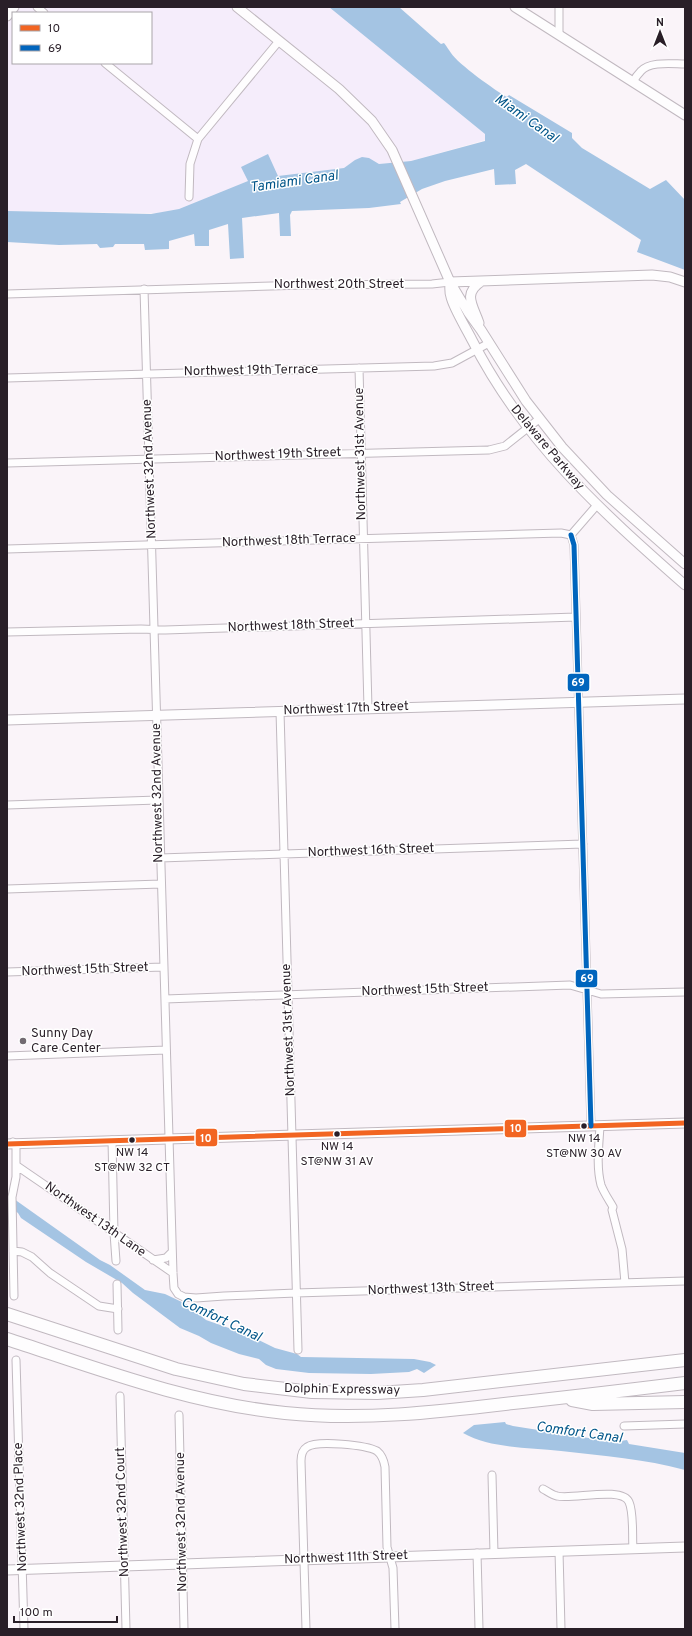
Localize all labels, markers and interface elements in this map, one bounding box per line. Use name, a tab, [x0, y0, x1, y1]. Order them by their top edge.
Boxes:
legend	[12, 12, 152, 64]
north arrow	[640, 12, 680, 52]
text: N	[656, 16, 664, 30]
text: 10	[48, 21, 60, 37]
text: 69	[48, 41, 62, 57]
water label: Miami Canal	[491, 91, 562, 148]
water label: Tamiami Canal	[249, 167, 341, 197]
street label: Northwest 20th Street	[274, 277, 404, 293]
street label: Northwest 19th Terrace	[184, 362, 318, 380]
street label: Northwest 31st Avenue	[352, 387, 370, 521]
street label: Northwest 32nd Avenue	[140, 399, 160, 539]
street label: Delaware Parkway	[507, 402, 587, 494]
street label: Northwest 19th Street	[214, 445, 342, 465]
street label: Northwest 18th Terrace	[222, 531, 356, 551]
street label: Northwest 18th Street	[227, 616, 355, 636]
line badge: 69	[567, 673, 590, 692]
text: 69	[571, 676, 585, 690]
street label: Northwest 17th Street	[283, 699, 409, 719]
street label: Northwest 32nd Avenue	[149, 723, 167, 863]
street label: Northwest 16th Street	[307, 841, 435, 861]
street label: Northwest 15th Street	[21, 960, 149, 980]
street label: Northwest 31st Avenue	[279, 963, 299, 1097]
line badge: 69	[575, 969, 598, 988]
text: 69	[580, 972, 594, 986]
street label: Northwest 15th Street	[361, 980, 489, 1000]
place label: Sunny Day Care Center	[31, 1026, 101, 1057]
marker: Sunny Day Care Center	[18, 1036, 28, 1046]
line badge: 10	[504, 1119, 527, 1138]
marker: NW 14 ST@NW 30 AV	[579, 1121, 589, 1131]
text: 10	[510, 1122, 522, 1136]
line badge: 10	[195, 1128, 218, 1147]
marker: NW 14 ST@NW 31 AV	[332, 1129, 342, 1139]
place label: NW 14 ST@NW 30 AV	[546, 1131, 622, 1162]
text: 10	[200, 1132, 212, 1146]
marker: NW 14 ST@NW 32 CT	[127, 1135, 137, 1145]
place label: NW 14 ST@NW 31 AV	[300, 1139, 374, 1170]
place label: NW 14 ST@NW 32 CT	[94, 1145, 170, 1176]
street label: Northwest 13th Lane	[41, 1179, 149, 1261]
street label: Northwest 13th Street	[367, 1279, 495, 1299]
water label: Comfort Canal	[178, 1294, 265, 1347]
street label: Dolphin Expressway	[284, 1381, 400, 1399]
water label: Comfort Canal	[535, 1419, 625, 1448]
street label: Northwest 32nd Place	[11, 1442, 31, 1572]
street label: Northwest 32nd Court	[113, 1447, 133, 1577]
street label: Northwest 32nd Avenue	[173, 1452, 191, 1592]
street label: Northwest 11th Street	[284, 1548, 408, 1568]
scale bar	[14, 1598, 117, 1624]
text: 100 m	[20, 1605, 53, 1621]

